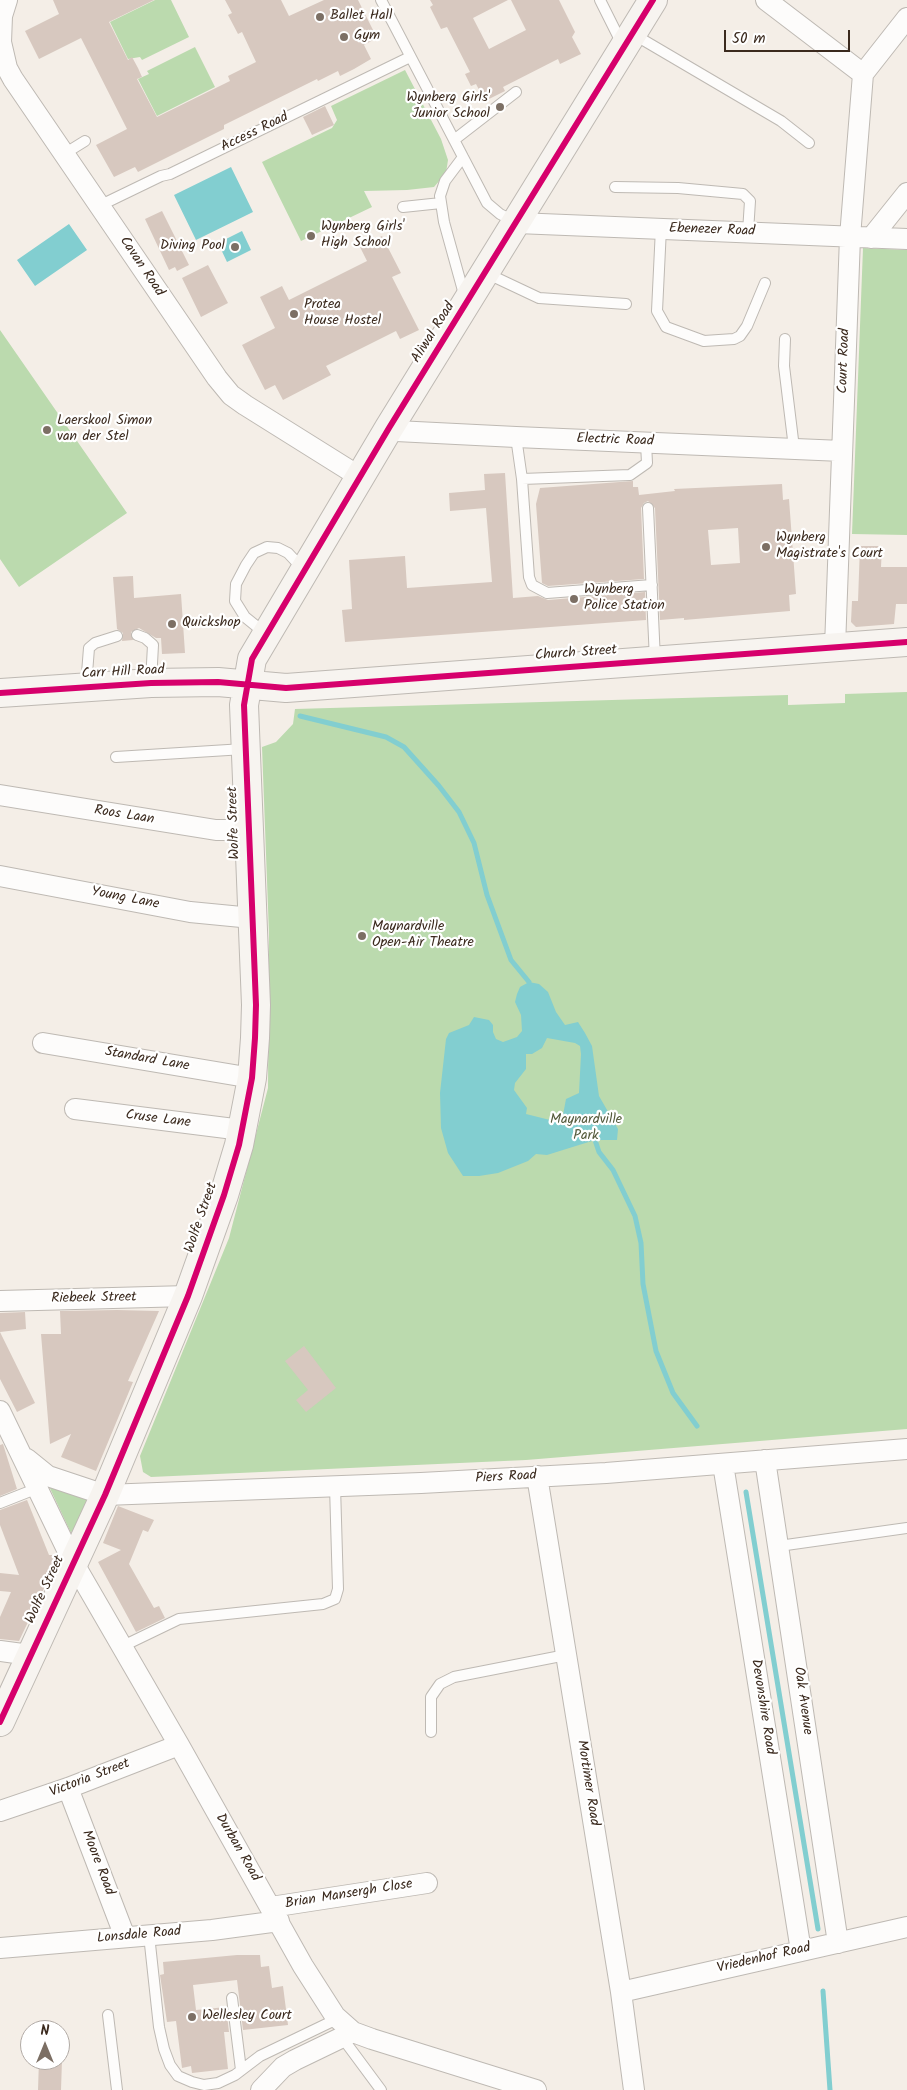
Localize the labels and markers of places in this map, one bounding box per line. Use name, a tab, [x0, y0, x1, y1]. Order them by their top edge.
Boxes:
place label: Ballet Hall	[330, 9, 392, 25]
marker: Ballet Hall	[314, 11, 326, 23]
place label: Gym	[354, 29, 380, 45]
marker: Gym	[338, 31, 350, 43]
place label: Wynberg Girls' Junior School	[407, 91, 490, 124]
marker: Wynberg Girls' Junior School	[494, 101, 506, 113]
place label: Wynberg Girls' High School	[321, 220, 404, 252]
marker: Wynberg Girls' High School	[305, 230, 317, 242]
place label: Diving Pool	[160, 239, 225, 255]
marker: Diving Pool	[229, 241, 241, 253]
place label: Protea House Hostel	[304, 298, 381, 331]
marker: Protea House Hostel	[288, 308, 300, 320]
place label: Laerskool Simon van der Stel	[57, 414, 152, 447]
marker: Laerskool Simon van der Stel	[41, 424, 53, 436]
place label: Wynberg Magistrate's Court	[776, 531, 883, 564]
marker: Wynberg Magistrate's Court	[760, 541, 772, 553]
place label: Wynberg Police Station	[584, 583, 665, 616]
marker: Wynberg Police Station	[568, 593, 580, 605]
place label: Quickshop	[182, 616, 240, 632]
marker: Quickshop	[166, 618, 178, 630]
place label: Maynardville Open-Air Theatre	[372, 920, 474, 952]
marker: Maynardville Open-Air Theatre	[356, 930, 368, 942]
place label: Wellesley Court	[202, 2009, 292, 2025]
marker: Wellesley Court	[186, 2011, 198, 2023]

